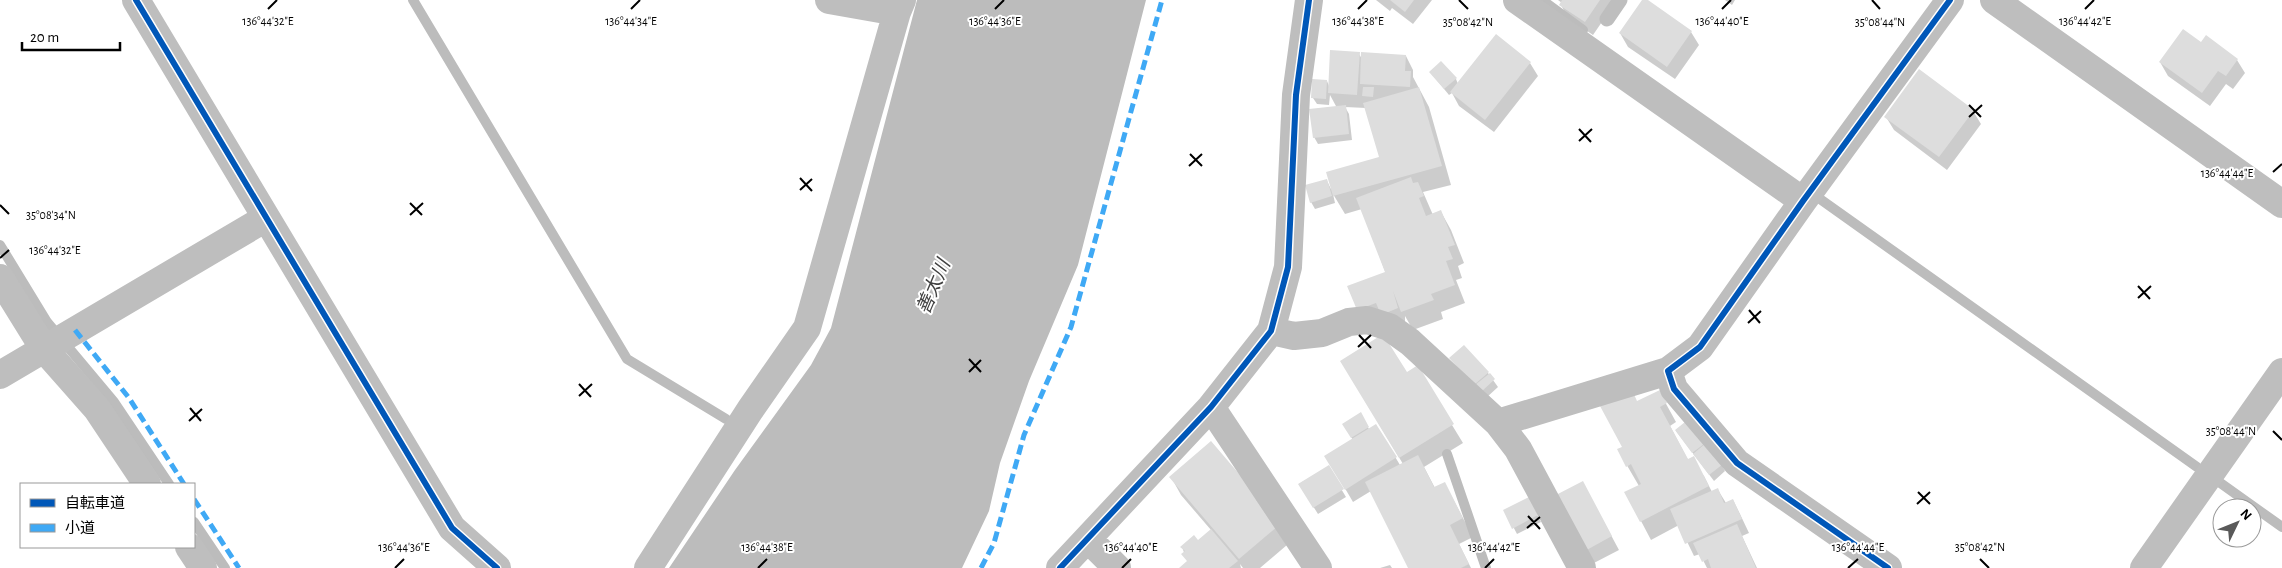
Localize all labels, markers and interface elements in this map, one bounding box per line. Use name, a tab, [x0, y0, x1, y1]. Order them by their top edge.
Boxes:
text: 136°44'32"E	[242, 15, 294, 27]
text: 136°44'34"E	[605, 15, 657, 27]
text: 136°44'36"E	[969, 15, 1021, 27]
text: 136°44'38"E	[1332, 15, 1384, 27]
text: 136°44'40"E	[1695, 15, 1749, 27]
text: 136°44'42"E	[2059, 15, 2111, 27]
text: 35°08'42"N	[1443, 16, 1493, 28]
text: 35°08'44"N	[1855, 16, 1905, 28]
scale bar	[22, 20, 120, 52]
text: 20 m	[30, 30, 59, 45]
text: 136°44'44"E	[2201, 167, 2253, 179]
text: 35°08'34"N	[26, 209, 76, 221]
text: 136°44'32"E	[29, 244, 81, 256]
water label: 善太川	[913, 255, 955, 317]
text: 35°08'44"N	[2206, 425, 2256, 437]
legend	[20, 483, 195, 548]
text: 自転車道	[65, 495, 125, 511]
north arrow	[2212, 498, 2262, 548]
text: N	[2237, 506, 2254, 523]
text: 小道	[65, 520, 95, 536]
text: 136°44'36"E	[378, 541, 430, 553]
text: 136°44'38"E	[741, 541, 793, 553]
text: 136°44'40"E	[1104, 541, 1158, 553]
text: 136°44'42"E	[1468, 541, 1520, 553]
text: 136°44'44"E	[1832, 541, 1884, 553]
text: 35°08'42"N	[1955, 541, 2005, 553]

